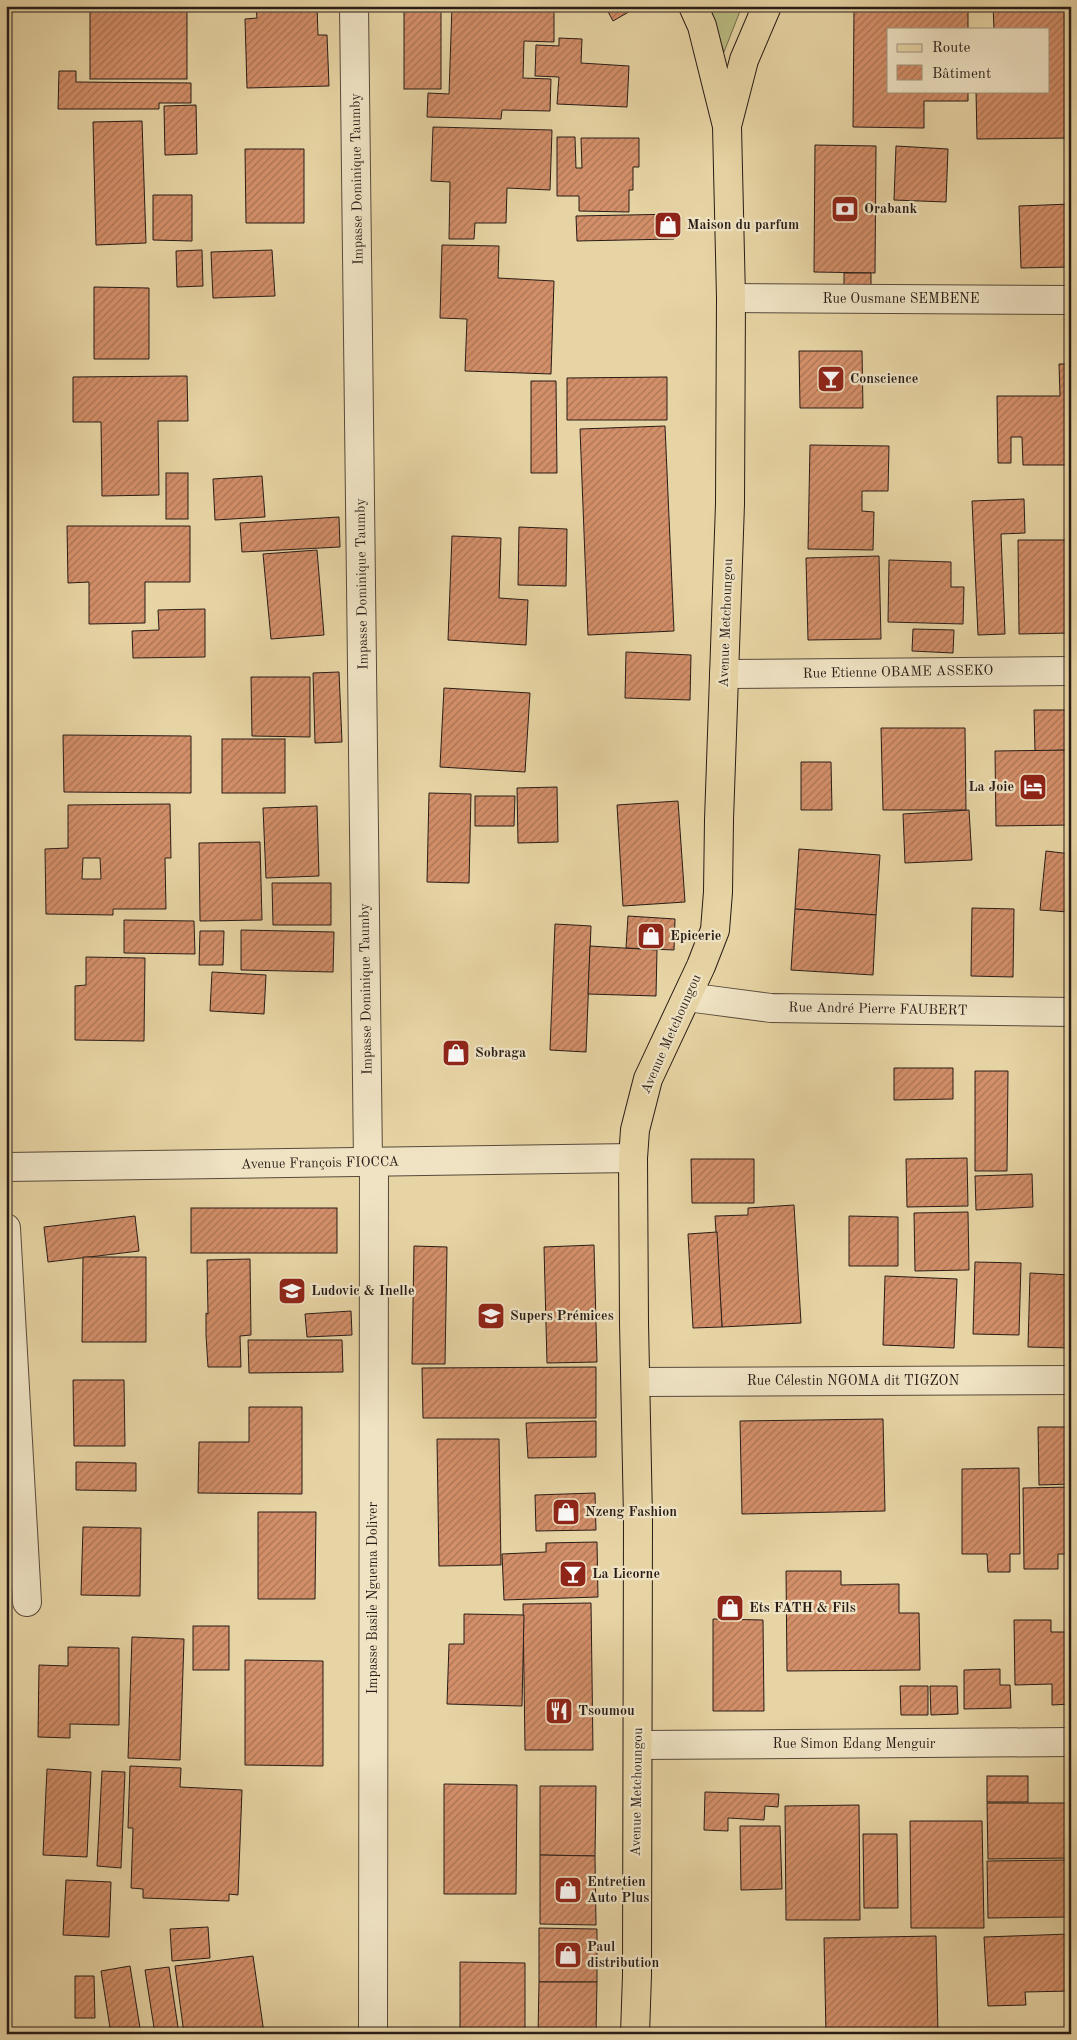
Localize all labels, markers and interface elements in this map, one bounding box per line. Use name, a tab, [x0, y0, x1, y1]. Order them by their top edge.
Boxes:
legend	[887, 28, 1050, 92]
text: Route	[932, 41, 970, 56]
text: Bâtiment	[932, 67, 991, 82]
street label: Impasse Dominique Taumby	[348, 92, 365, 265]
bank icon: Orabank	[830, 194, 860, 224]
place label: Orabank	[864, 202, 917, 216]
shop icon: Maison du parfum	[653, 210, 683, 240]
place label: Maison du parfum	[687, 218, 799, 232]
street label: Rue Ousmane SEMBENE	[823, 292, 980, 306]
bar icon: Conscience	[816, 364, 846, 394]
place label: Conscience	[850, 372, 918, 386]
street label: Impasse Dominique Taumby	[353, 497, 370, 670]
street label: Avenue Metchoungou	[717, 558, 735, 688]
street label: Rue Etienne OBAME ASSEKO	[803, 663, 994, 681]
hotel icon: La Joie	[1018, 772, 1048, 802]
place label: La Joie	[968, 780, 1014, 794]
street label: Impasse Dominique Taumby	[357, 902, 374, 1075]
shop icon: Epicerie	[636, 921, 666, 951]
place label: Epicerie	[670, 929, 721, 943]
street label: Avenue Metchoungou	[638, 972, 704, 1096]
street label: Rue André Pierre FAUBERT	[788, 1000, 968, 1018]
shop icon: Sobraga	[441, 1038, 471, 1068]
place label: Sobraga	[475, 1046, 526, 1060]
street label: Avenue François FIOCCA	[241, 1155, 400, 1171]
school or university icon: Ludovic & Inelle	[277, 1276, 307, 1306]
place label: Ludovic & Inelle	[311, 1284, 415, 1298]
school or university icon: Supers Prémices	[476, 1301, 506, 1331]
place label: Supers Prémices	[510, 1309, 614, 1323]
street label: Rue Célestin NGOMA dit TIGZON	[747, 1374, 959, 1388]
shop icon: Nzeng Fashion	[551, 1497, 581, 1527]
street label: Impasse Basile Nguema Doliver	[366, 1502, 380, 1694]
place label: Nzeng Fashion	[585, 1505, 677, 1519]
bar icon: La Licorne	[558, 1559, 588, 1589]
place label: La Licorne	[592, 1567, 660, 1581]
shop icon: Ets FATH & Fils	[715, 1593, 745, 1623]
place label: Ets FATH & Fils	[749, 1601, 856, 1615]
restaurant icon: Tsoumou	[544, 1696, 574, 1726]
place label: Tsoumou	[578, 1704, 635, 1718]
street label: Avenue Metchoungou	[629, 1727, 645, 1857]
street label: Rue Simon Edang Menguir	[772, 1737, 936, 1751]
shop icon: Entretien Auto Plus	[553, 1875, 583, 1905]
place label: Entretien Auto Plus	[587, 1875, 649, 1905]
shop icon: Paul distribution	[553, 1940, 583, 1970]
place label: Paul distribution	[587, 1940, 659, 1970]

